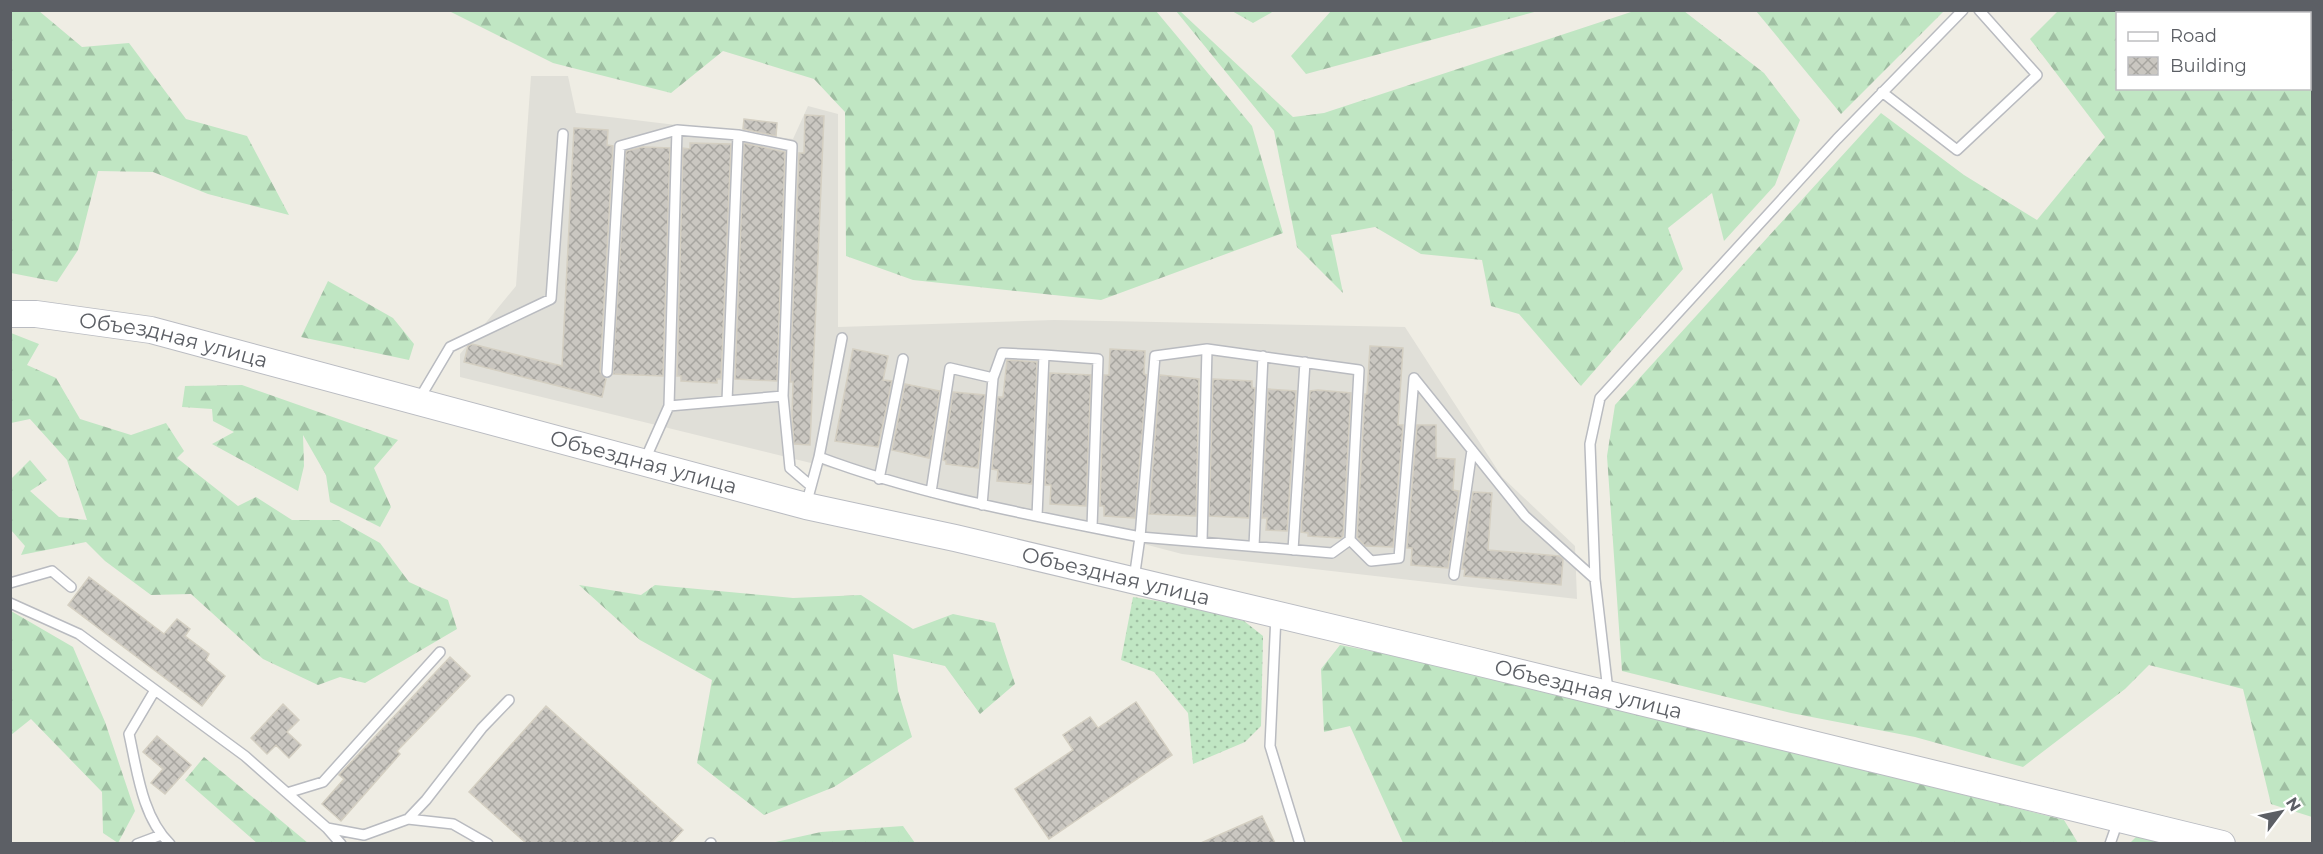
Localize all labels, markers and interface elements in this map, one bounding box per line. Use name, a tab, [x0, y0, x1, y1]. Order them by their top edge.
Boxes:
legend	[2116, 12, 2311, 90]
text: Road	[2170, 25, 2217, 47]
text: Building	[2170, 55, 2247, 77]
street label: Объездная улица	[78, 307, 270, 373]
street label: Объездная улица	[547, 425, 740, 499]
street label: Объездная улица	[1019, 541, 1212, 610]
street label: Объездная улица	[1492, 654, 1685, 724]
north arrow	[2251, 782, 2311, 842]
text: N	[2282, 794, 2305, 815]

